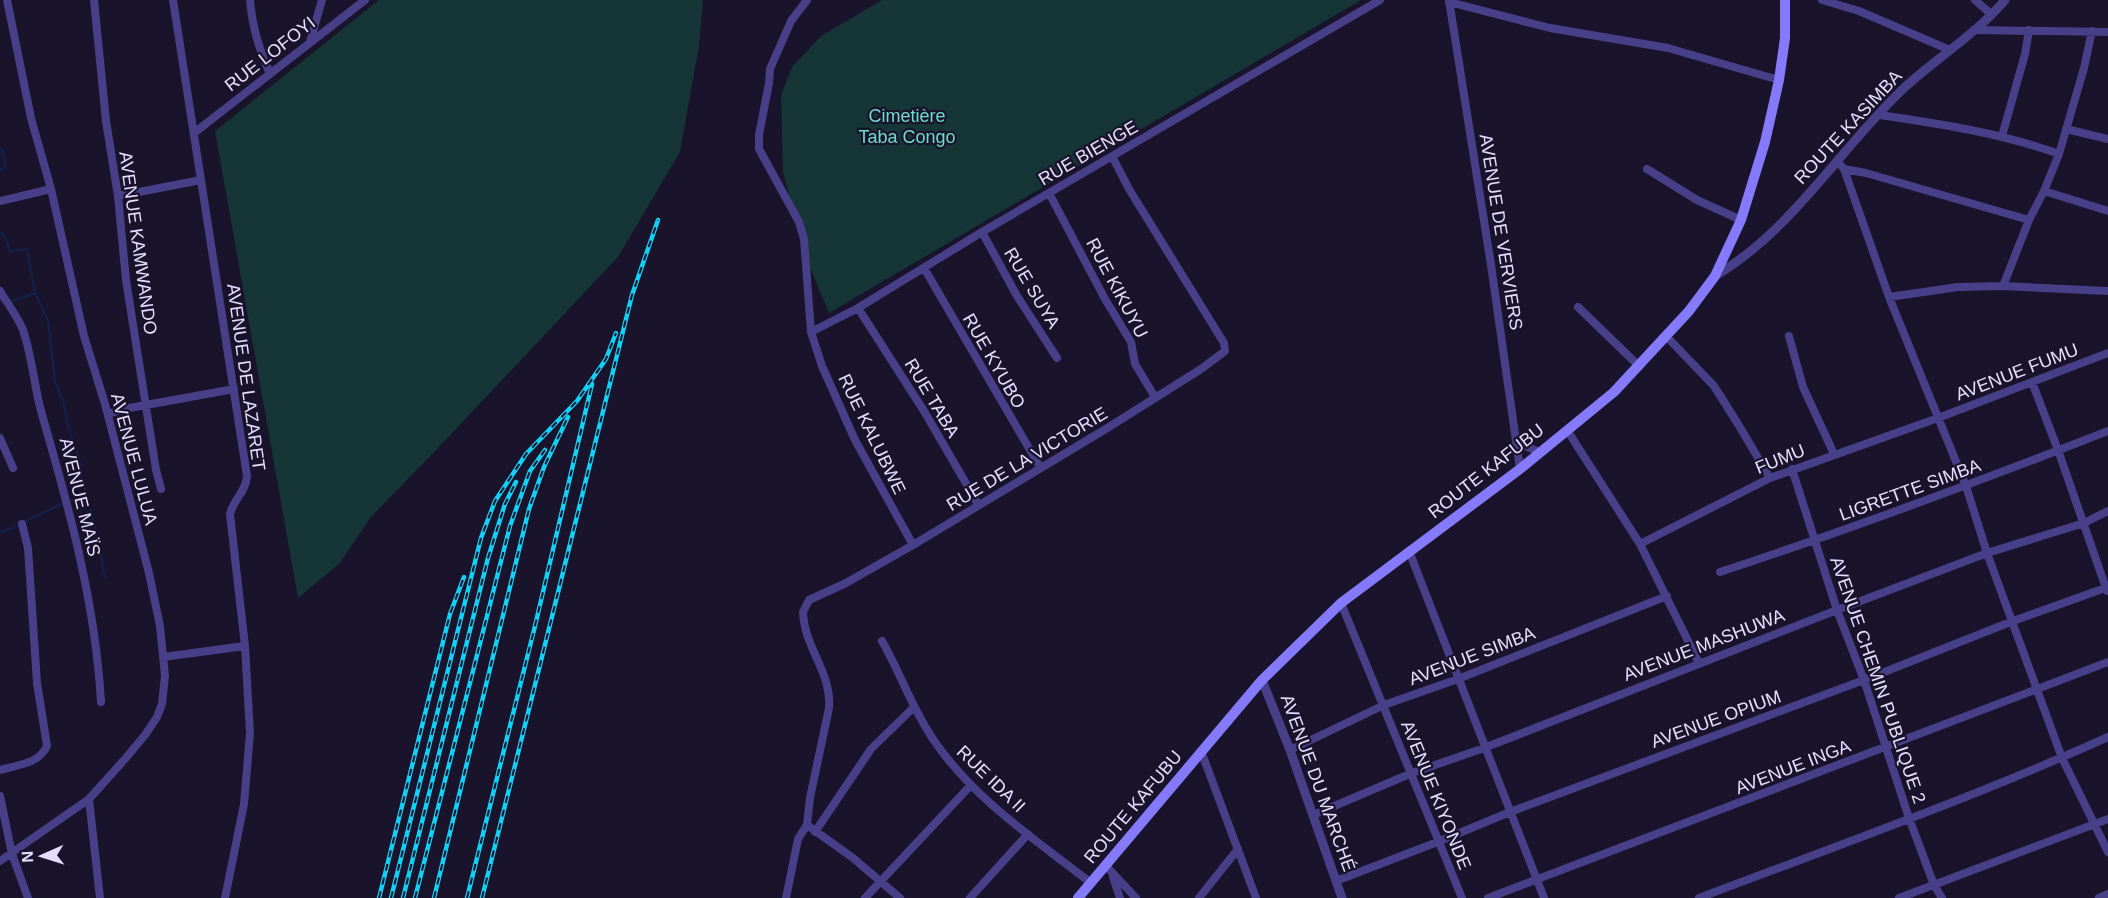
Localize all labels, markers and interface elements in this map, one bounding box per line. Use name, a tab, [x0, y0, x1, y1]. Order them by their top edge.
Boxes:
street label: RUE LOFOYI	[221, 13, 319, 95]
street label: ROUTE KASIMBA	[1790, 66, 1906, 188]
park label: Cimetière Taba Congo	[858, 106, 956, 147]
street label: RUE BIENGE	[1035, 117, 1141, 189]
street label: AVENUE DE VERVIERS	[1476, 132, 1526, 332]
street label: AVENUE KAMWANDO	[115, 150, 161, 336]
street label: RUE KIKUYU	[1082, 235, 1152, 341]
street label: RUE SUYA	[1000, 244, 1064, 332]
street label: AVENUE DE LAZARET	[223, 282, 269, 472]
street label: RUE KYUBO	[959, 310, 1029, 412]
street label: AVENUE FUMU	[1953, 339, 2081, 405]
street label: RUE TABA	[901, 355, 963, 441]
street label: RUE KALUBWE	[834, 371, 910, 497]
street label: AVENUE LULUA	[107, 391, 161, 527]
street label: RUE DE LA VICTORIE	[943, 403, 1111, 515]
street label: ROUTE KAFUBU	[1424, 420, 1548, 522]
street label: AVENUE MAÏS	[56, 436, 104, 558]
street label: FUMU	[1752, 440, 1808, 478]
street label: LIGRETTE SIMBA	[1837, 455, 1983, 525]
street label: AVENUE CHEMIN PUBLIQUE 2	[1826, 554, 1930, 806]
street label: AVENUE MASHUWA	[1621, 605, 1787, 685]
street label: AVENUE SIMBA	[1406, 623, 1538, 689]
street label: AVENUE OPIUM	[1648, 686, 1784, 752]
street label: AVENUE DU MARCHÉ	[1277, 692, 1359, 874]
street label: AVENUE KIYONDE	[1397, 718, 1475, 872]
street label: AVENUE INGA	[1733, 736, 1853, 798]
street label: RUE IDA II	[953, 742, 1029, 816]
street label: ROUTE KAFUBU	[1080, 747, 1186, 867]
north arrow	[12, 826, 72, 886]
text: N	[19, 851, 36, 863]

